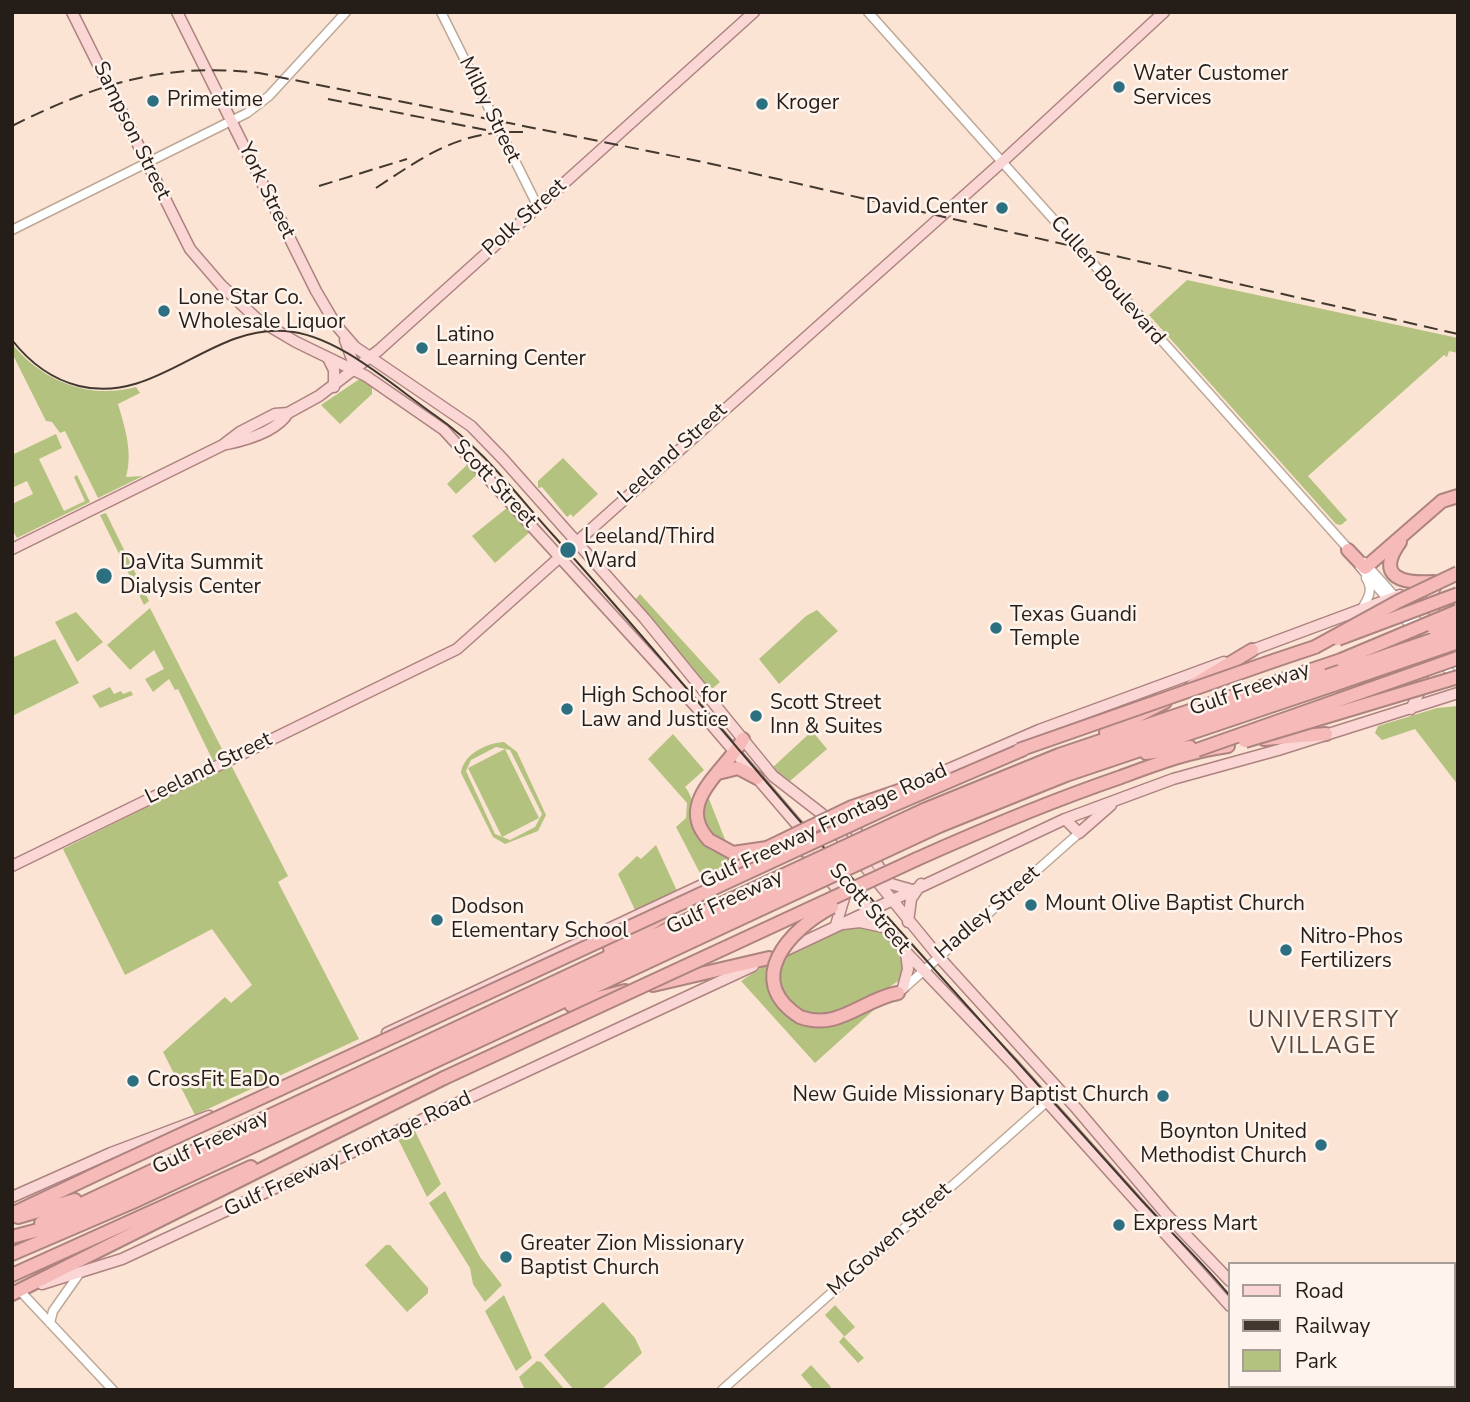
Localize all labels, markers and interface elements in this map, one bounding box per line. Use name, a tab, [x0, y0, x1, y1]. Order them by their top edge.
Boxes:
street label: Milby Street	[453, 53, 525, 167]
street label: Sampson Street	[87, 58, 175, 204]
place label: Water Customer Services	[1133, 62, 1289, 112]
marker: Water Customer Services	[1111, 79, 1127, 95]
place label: Primetime	[167, 88, 263, 114]
place label: Kroger	[776, 91, 839, 117]
marker: Primetime	[145, 93, 161, 109]
marker: Kroger	[754, 96, 770, 112]
street label: York Street	[232, 139, 300, 243]
street label: Polk Street	[478, 174, 572, 262]
place label: David Center	[866, 195, 988, 221]
marker: David Center	[994, 200, 1010, 216]
street label: Cullen Boulevard	[1044, 211, 1170, 351]
place label: Lone Star Co. Wholesale Liquor	[178, 286, 345, 336]
marker: Lone Star Co. Wholesale Liquor	[156, 303, 172, 319]
place label: Latino Learning Center	[436, 323, 586, 373]
marker: Latino Learning Center	[414, 340, 430, 356]
street label: Leeland Street	[613, 399, 733, 509]
street label: Scott Street	[447, 435, 541, 533]
place label: Leeland/Third Ward	[584, 525, 715, 575]
marker: Leeland/Third Ward	[558, 540, 578, 560]
place label: DaVita Summit Dialysis Center	[120, 551, 263, 601]
marker: DaVita Summit Dialysis Center	[94, 566, 114, 586]
place label: Texas Guandi Temple	[1010, 603, 1137, 653]
marker: Texas Guandi Temple	[988, 620, 1004, 636]
street label: Gulf Freeway	[1187, 658, 1313, 722]
place label: High School for Law and Justice	[581, 684, 729, 734]
place label: Scott Street Inn & Suites	[770, 691, 883, 741]
marker: High School for Law and Justice	[559, 701, 575, 717]
marker: Scott Street Inn & Suites	[748, 708, 764, 724]
street label: Leeland Street	[142, 727, 276, 811]
street label: Gulf Freeway Frontage Road	[697, 759, 951, 895]
street label: Scott Street	[823, 859, 915, 959]
street label: Hadley Street	[931, 861, 1045, 965]
street label: Gulf Freeway	[663, 865, 787, 941]
place label: Mount Olive Baptist Church	[1045, 892, 1305, 918]
place label: Dodson Elementary School	[451, 895, 629, 945]
marker: Mount Olive Baptist Church	[1023, 897, 1039, 913]
marker: Dodson Elementary School	[429, 912, 445, 928]
place label: Nitro-Phos Fertilizers	[1300, 925, 1403, 975]
marker: Nitro-Phos Fertilizers	[1278, 942, 1294, 958]
district label: UNIVERSITY VILLAGE	[1249, 1007, 1399, 1061]
place label: CrossFit EaDo	[147, 1068, 280, 1094]
marker: CrossFit EaDo	[125, 1073, 141, 1089]
place label: New Guide Missionary Baptist Church	[792, 1083, 1149, 1109]
street label: Gulf Freeway Frontage Road	[221, 1087, 475, 1223]
marker: New Guide Missionary Baptist Church	[1155, 1088, 1171, 1104]
street label: Gulf Freeway	[149, 1105, 273, 1181]
place label: Boynton United Methodist Church	[1140, 1120, 1307, 1170]
marker: Boynton United Methodist Church	[1313, 1137, 1329, 1153]
street label: McGowen Street	[823, 1178, 957, 1302]
place label: Express Mart	[1133, 1212, 1257, 1238]
marker: Express Mart	[1111, 1217, 1127, 1233]
place label: Greater Zion Missionary Baptist Church	[520, 1232, 744, 1282]
marker: Greater Zion Missionary Baptist Church	[498, 1249, 514, 1265]
legend	[1228, 1262, 1456, 1388]
text: Road	[1295, 1277, 1344, 1305]
text: Railway	[1295, 1312, 1370, 1340]
text: Park	[1295, 1347, 1337, 1375]

